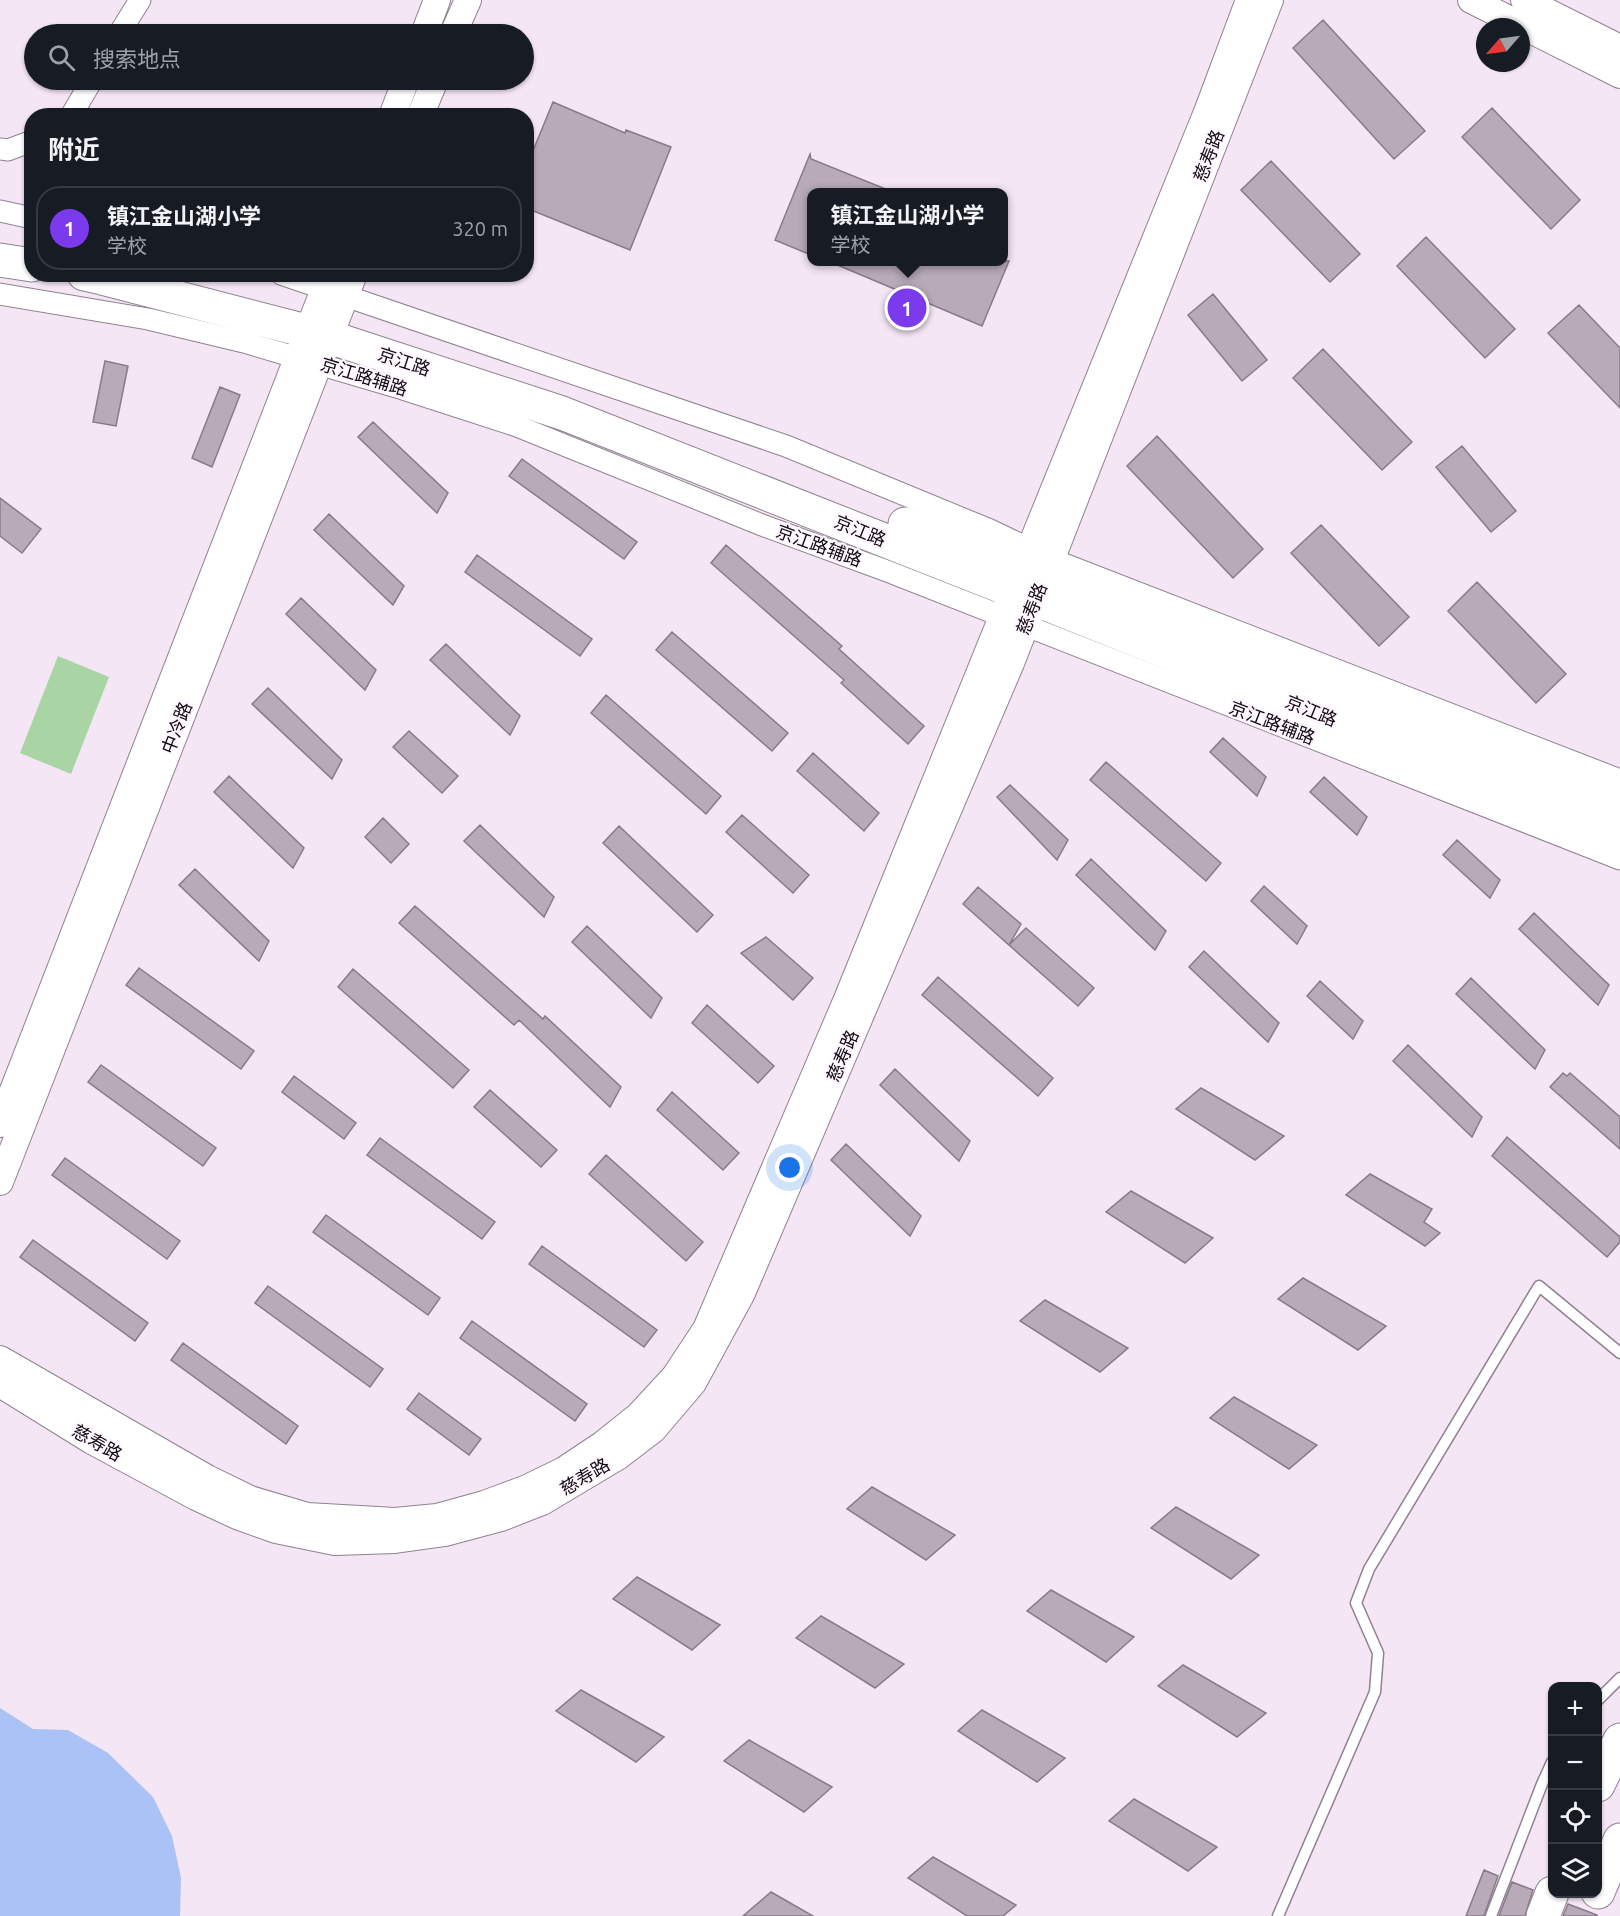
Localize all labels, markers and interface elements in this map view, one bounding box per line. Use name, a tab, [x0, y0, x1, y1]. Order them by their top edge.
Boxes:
north arrow	[1476, 18, 1530, 72]
search box	[24, 24, 534, 90]
icon: search	[45, 41, 78, 74]
text: 搜索地点	[93, 46, 181, 71]
street label: 慈寿路	[1189, 127, 1227, 184]
text: 附近	[48, 135, 100, 164]
popup	[807, 188, 1008, 266]
text: 镇江金山湖小学	[830, 202, 985, 227]
text: 镇江金山湖小学	[107, 203, 261, 228]
text: 1	[64, 217, 75, 240]
text: 320 m	[452, 217, 508, 240]
text: 学校	[830, 233, 870, 256]
text: 学校	[107, 234, 147, 257]
pin: 1	[888, 286, 926, 330]
street label: 京江路	[376, 343, 433, 379]
street label: 京江路辅路	[318, 353, 410, 399]
street label: 京江路	[832, 511, 889, 549]
street label: 京江路辅路	[774, 520, 865, 570]
street label: 慈寿路	[1012, 580, 1050, 637]
street label: 京江路	[1283, 691, 1340, 729]
street label: 京江路辅路	[1227, 697, 1318, 748]
street label: 中冷路	[157, 699, 195, 756]
street label: 慈寿路	[822, 1027, 862, 1084]
your location	[775, 1153, 804, 1182]
street label: 慈寿路	[69, 1420, 126, 1464]
street label: 慈寿路	[556, 1454, 613, 1499]
map controls	[1548, 1682, 1602, 1898]
button: +	[1548, 1682, 1602, 1736]
button: −	[1548, 1736, 1602, 1790]
button: locate	[1548, 1790, 1602, 1844]
button: layers	[1548, 1844, 1602, 1898]

